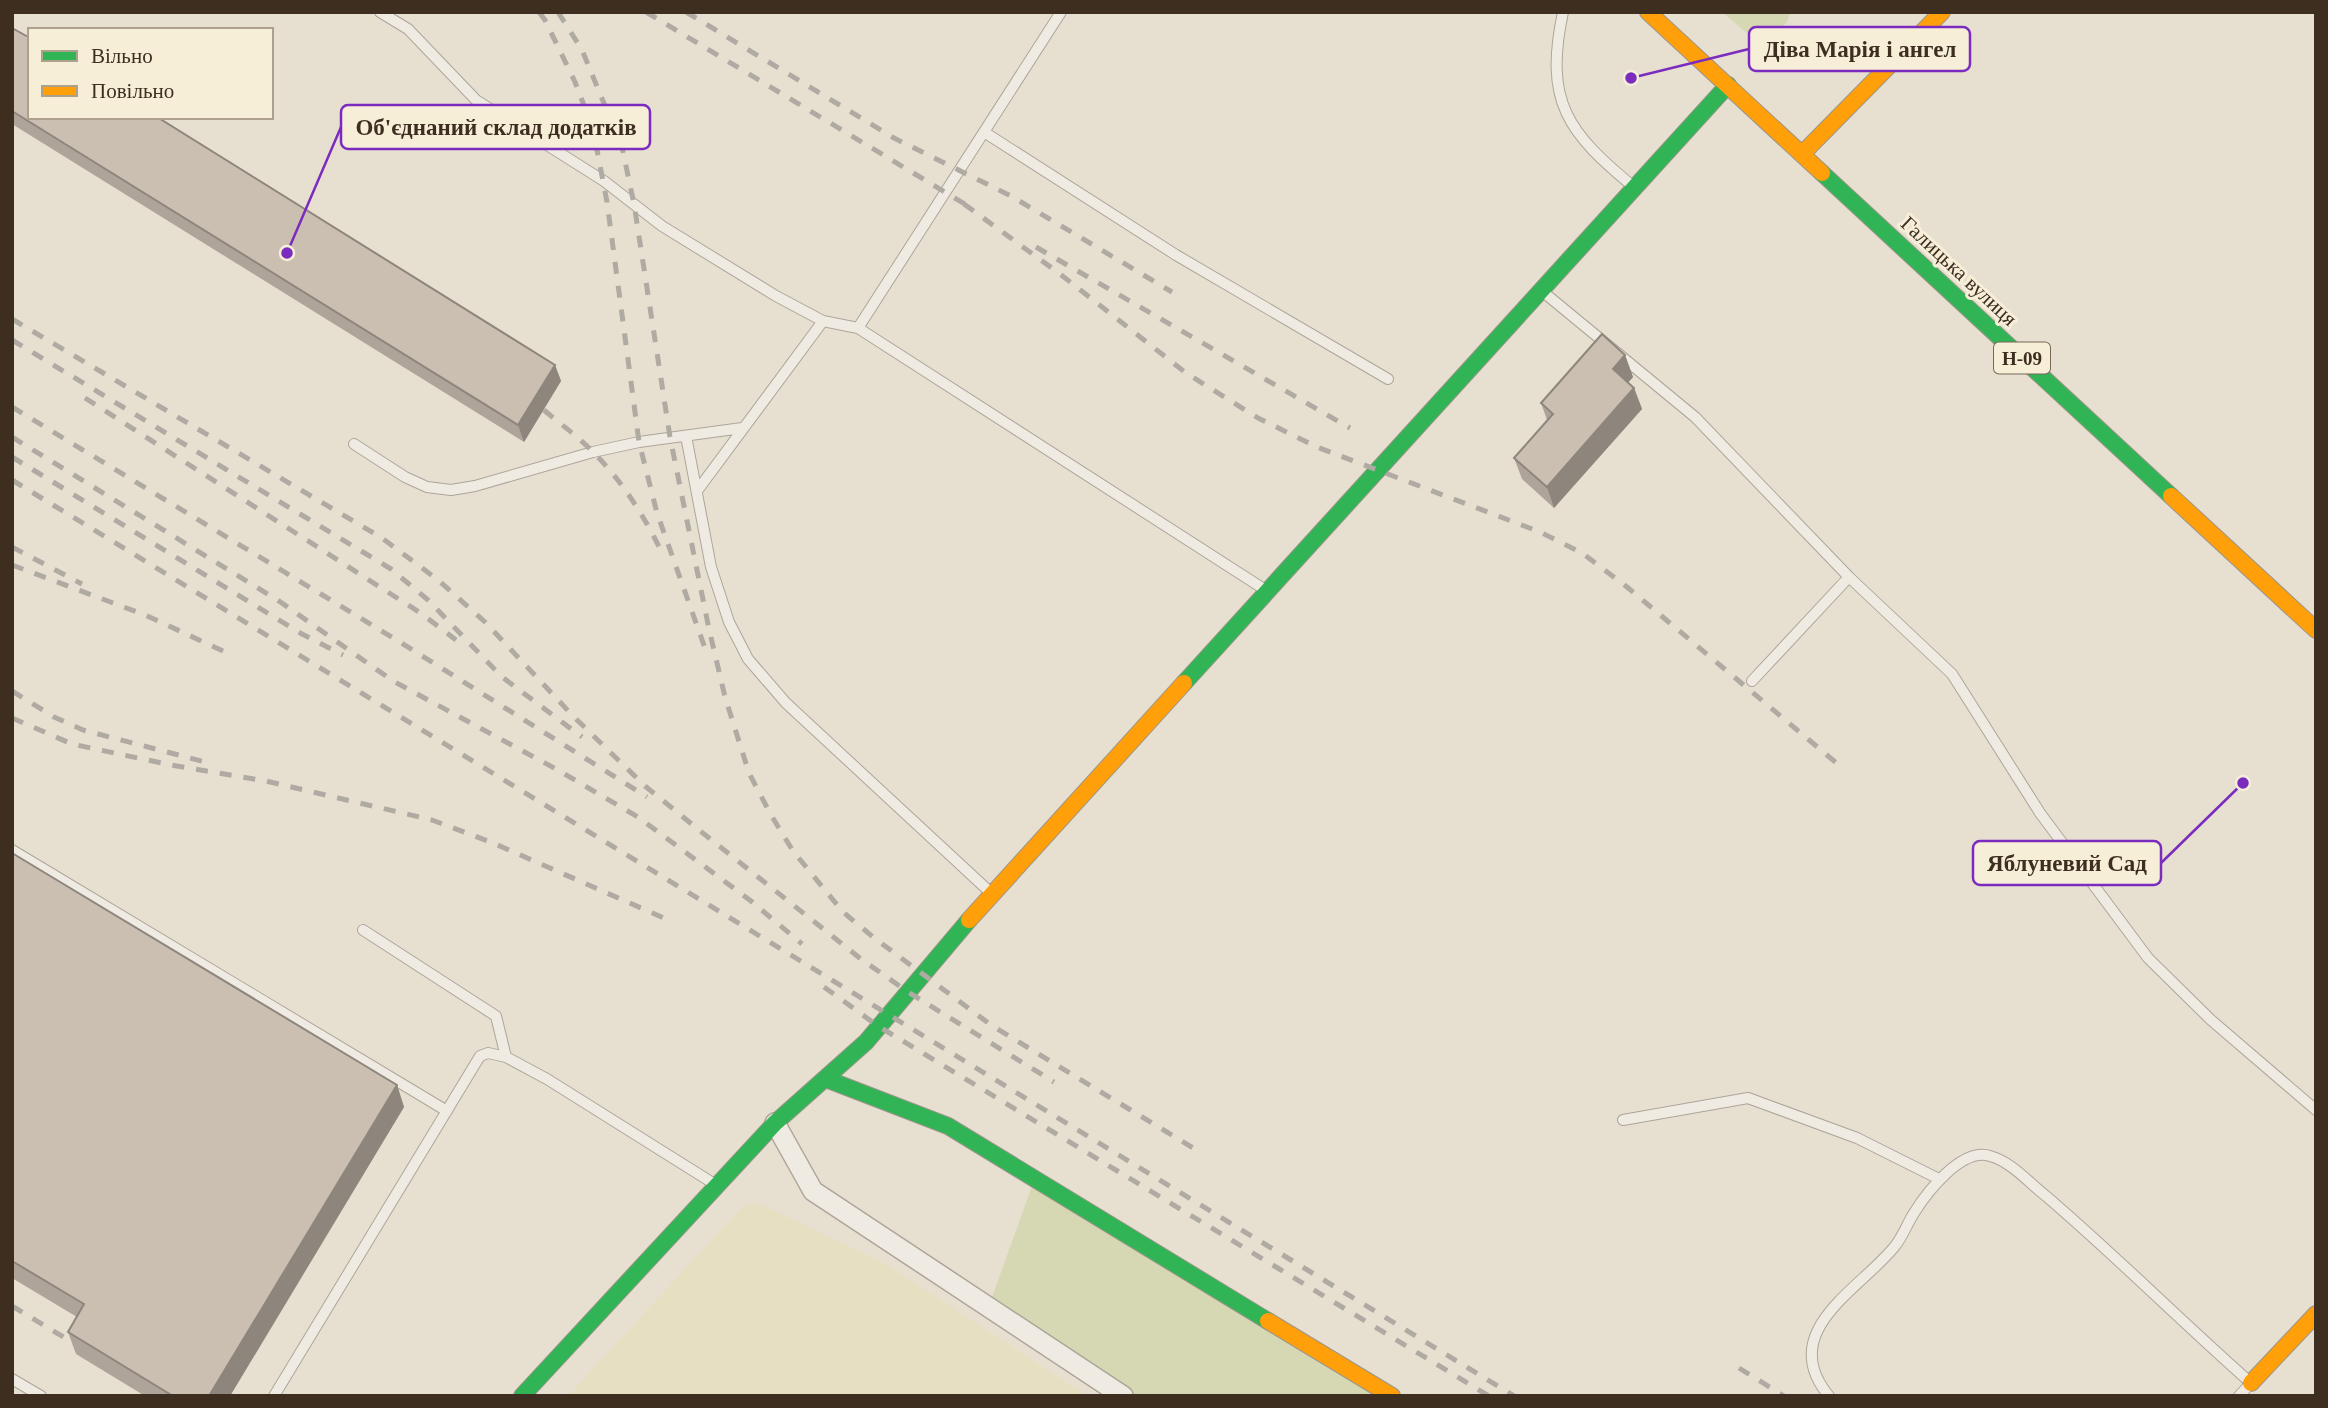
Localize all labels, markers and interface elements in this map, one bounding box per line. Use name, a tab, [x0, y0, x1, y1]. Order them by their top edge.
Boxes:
callout: Діва Марія і ангел	[1749, 27, 1970, 71]
legend	[28, 28, 273, 119]
text: Діва Марія і ангел	[1764, 37, 1956, 62]
text: Вільно	[91, 44, 153, 68]
text: Повільно	[91, 79, 174, 103]
callout: Об'єднаний склад додатків	[341, 105, 650, 149]
text: Об'єднаний склад додатків	[355, 115, 637, 140]
street label: Галицька вулиця	[1896, 211, 2022, 331]
road number: Н-09	[1994, 342, 2050, 374]
callout: Яблуневий Сад	[1973, 841, 2161, 885]
text: Яблуневий Сад	[1987, 851, 2147, 876]

